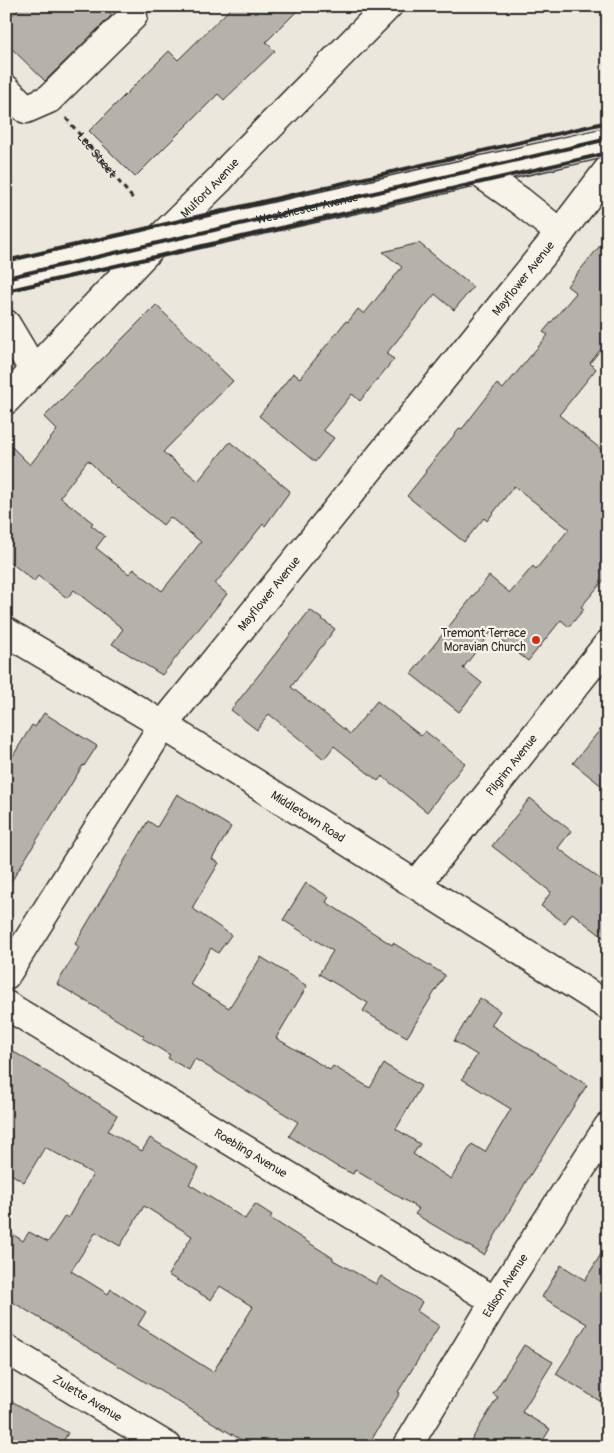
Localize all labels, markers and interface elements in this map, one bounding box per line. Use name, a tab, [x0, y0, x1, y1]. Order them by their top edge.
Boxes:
street label: Lee Street	[73, 130, 119, 181]
street label: Mulford Avenue	[178, 155, 242, 222]
street label: Westchester Avenue	[255, 190, 360, 228]
street label: Mayflower Avenue	[489, 238, 558, 319]
street label: Mayflower Avenue	[235, 554, 304, 634]
place label: Tremont Terrace Moravian Church	[441, 626, 526, 655]
marker: Tremont Terrace Moravian Church	[530, 634, 542, 646]
street label: Pilgrim Avenue	[483, 732, 541, 799]
street label: Middletown Road	[268, 788, 348, 846]
street label: Roebling Avenue	[211, 1126, 290, 1181]
street label: Edison Avenue	[480, 1251, 532, 1320]
street label: Zulette Avenue	[50, 1372, 124, 1425]

